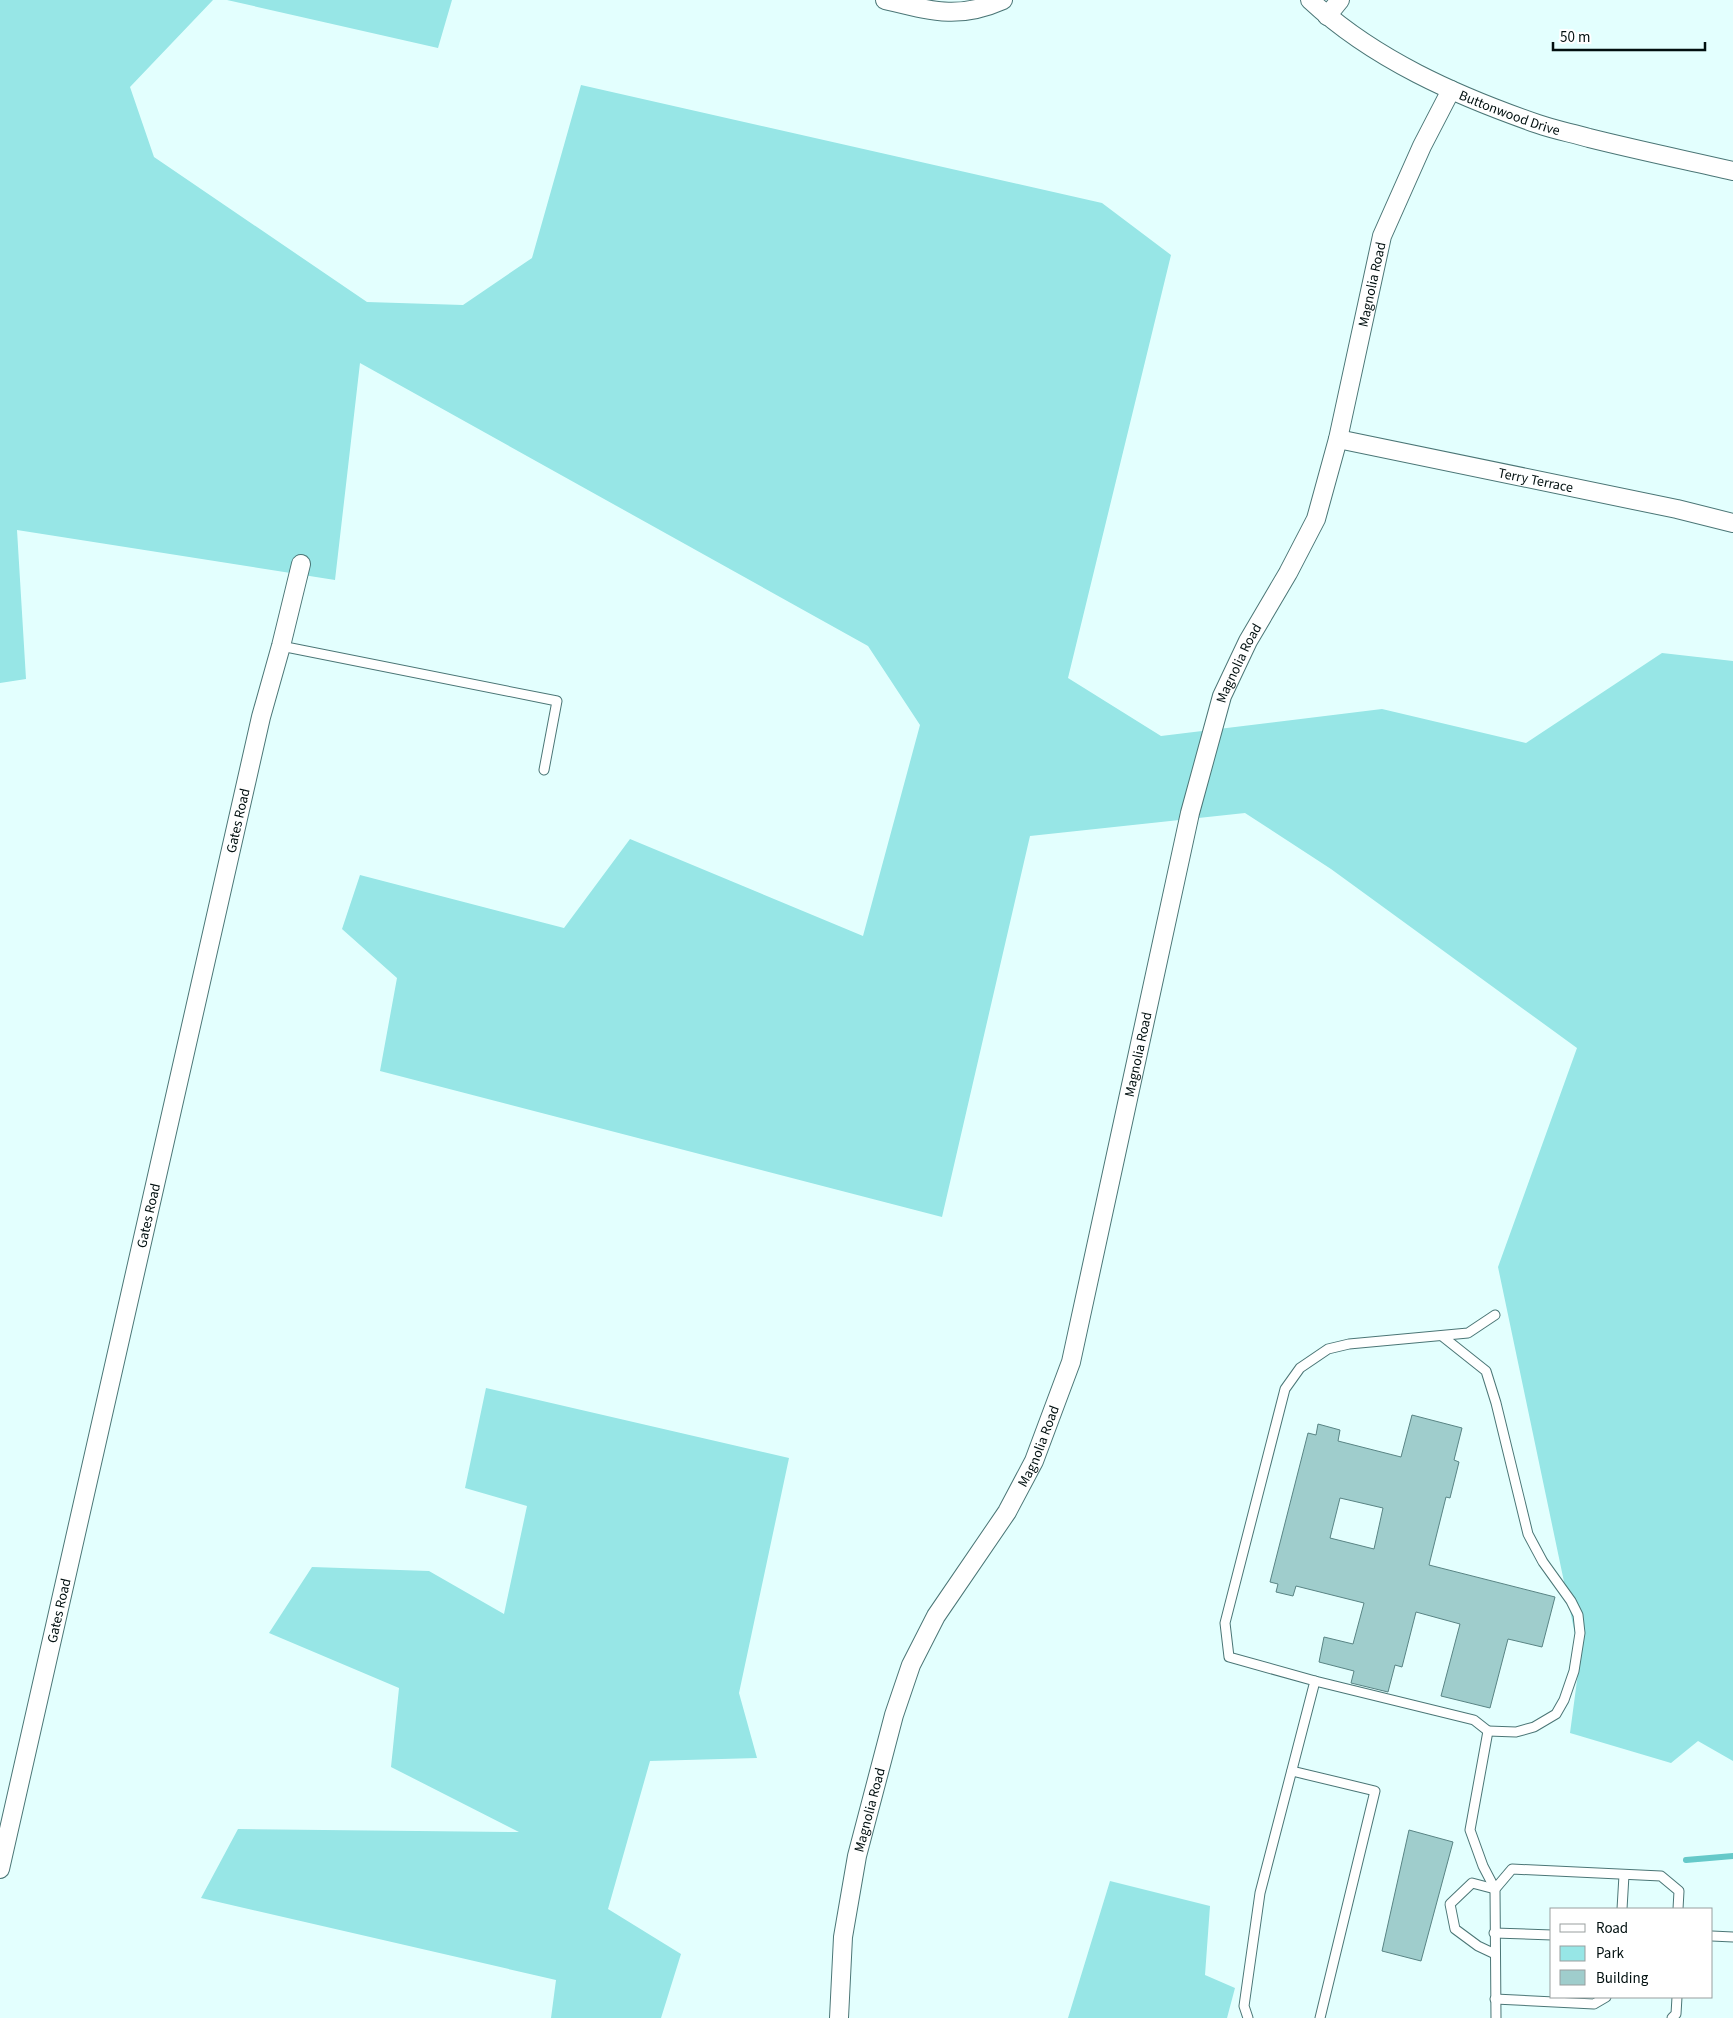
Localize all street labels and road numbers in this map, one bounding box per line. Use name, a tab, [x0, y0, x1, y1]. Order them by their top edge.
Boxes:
street label: Buttonwood Drive	[1456, 86, 1562, 141]
street label: Magnolia Road	[1354, 240, 1391, 329]
street label: Terry Terrace	[1496, 463, 1575, 498]
street label: Magnolia Road	[1212, 620, 1267, 705]
street label: Gates Road	[221, 787, 256, 855]
street label: Magnolia Road	[1120, 1010, 1158, 1099]
street label: Gates Road	[132, 1181, 166, 1250]
street label: Magnolia Road	[1013, 1403, 1065, 1491]
street label: Gates Road	[43, 1576, 77, 1645]
street label: Magnolia Road	[849, 1766, 891, 1855]

